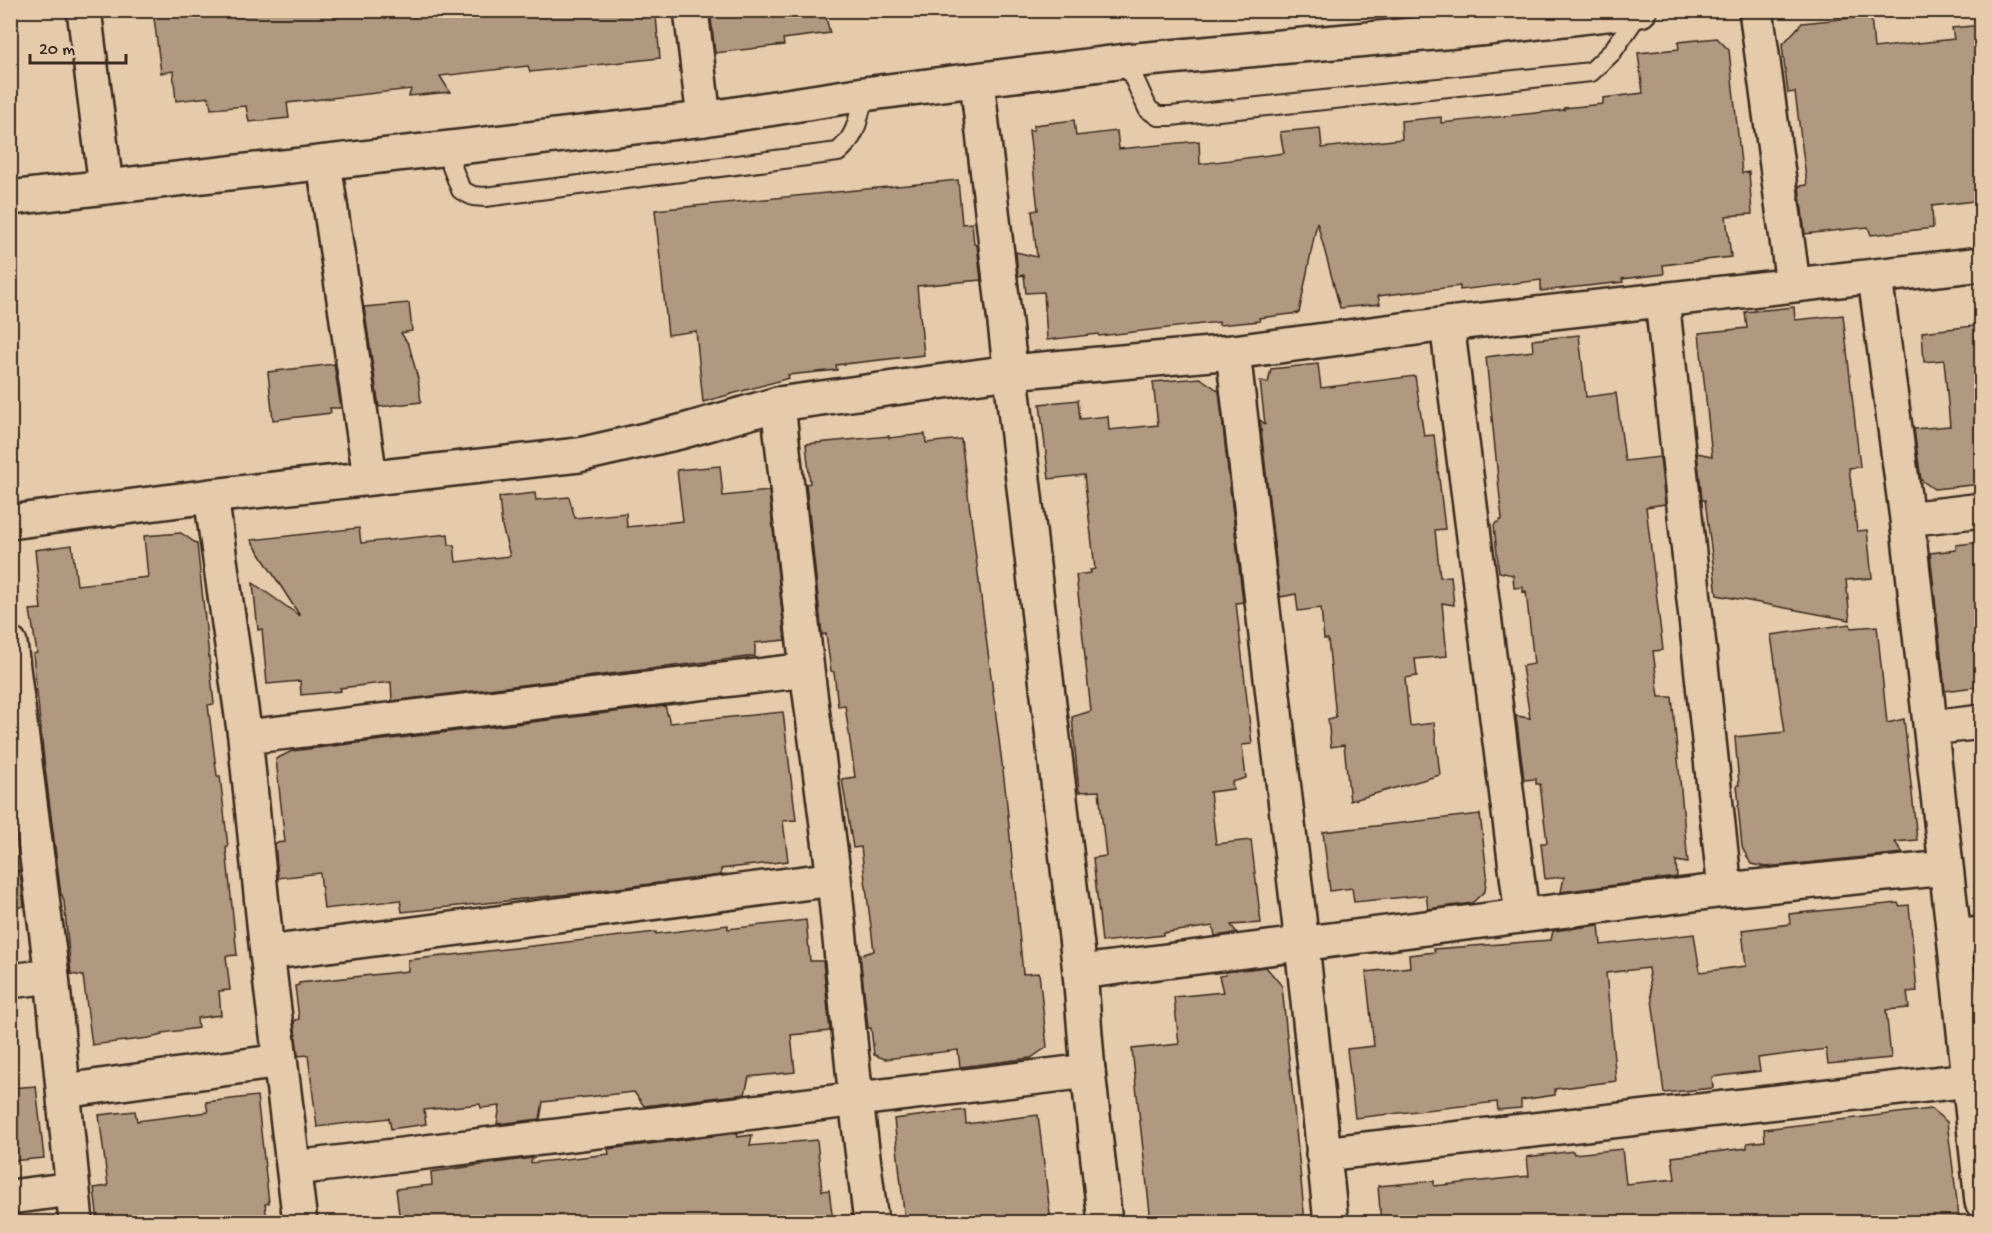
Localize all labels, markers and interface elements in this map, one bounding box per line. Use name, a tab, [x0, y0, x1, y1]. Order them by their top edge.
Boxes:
scale bar	[30, 27, 126, 65]
text: 20 m	[39, 40, 75, 61]

